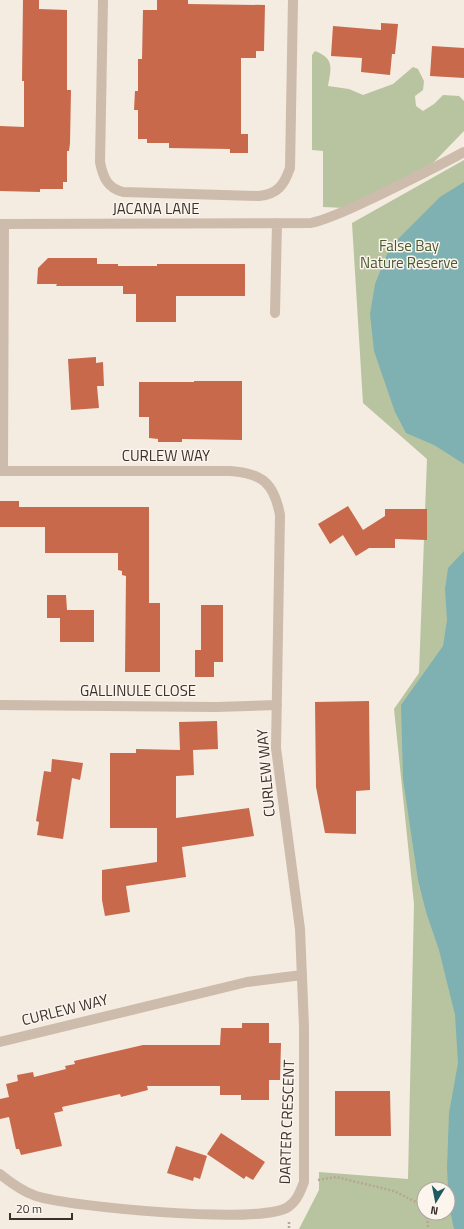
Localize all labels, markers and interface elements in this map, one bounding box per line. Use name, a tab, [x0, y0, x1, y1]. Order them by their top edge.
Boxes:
street label: JACANA LANE	[112, 197, 200, 220]
park label: False Bay Nature Reserve	[360, 234, 458, 274]
street label: CURLEW WAY	[122, 444, 210, 467]
street label: GALLINULE CLOSE	[80, 679, 196, 702]
street label: CURLEW WAY	[250, 728, 281, 818]
street label: CURLEW WAY	[19, 988, 111, 1031]
street label: DARTER CRESCENT	[273, 1059, 300, 1185]
north arrow	[416, 1181, 456, 1221]
scale bar	[10, 1195, 72, 1221]
text: 20 m	[16, 1199, 42, 1218]
text: N	[429, 1202, 439, 1219]

